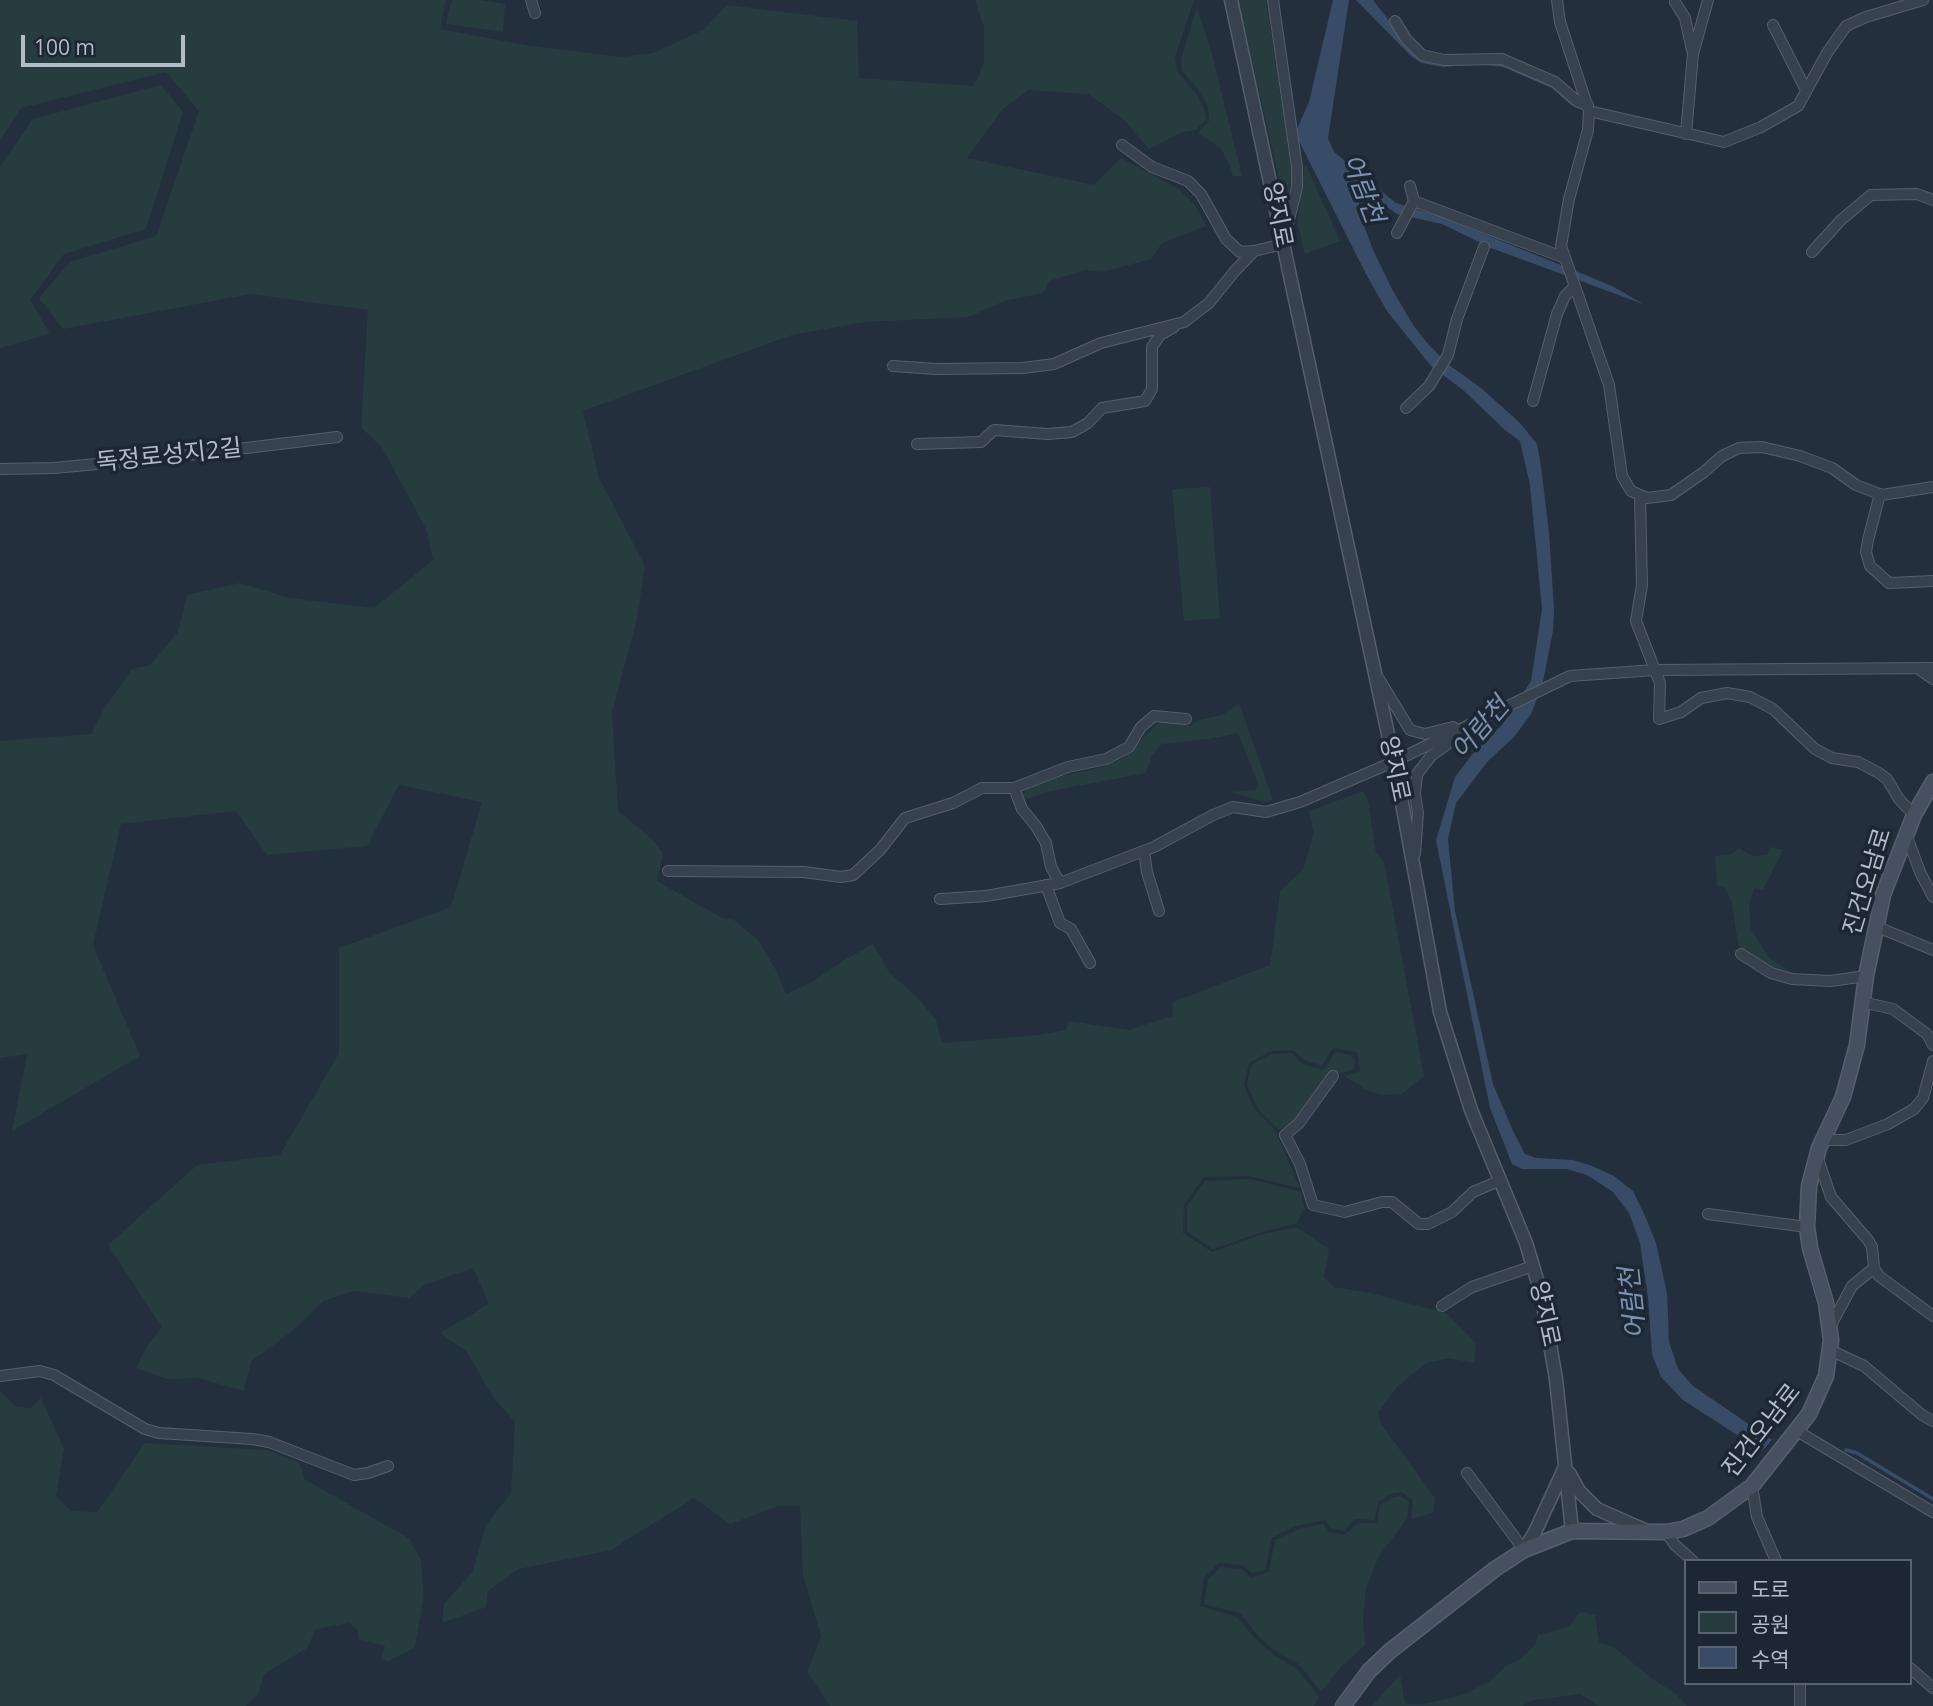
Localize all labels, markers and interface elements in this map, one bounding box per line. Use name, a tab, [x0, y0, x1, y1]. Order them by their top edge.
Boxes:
scale bar	[24, 21, 189, 65]
text: 100 m	[34, 33, 95, 61]
water label: 어람천	[1335, 150, 1389, 228]
street label: 양지로	[1257, 180, 1297, 250]
street label: 독정로성지2길	[95, 434, 243, 478]
water label: 어람천	[1446, 692, 1516, 766]
street label: 양지로	[1373, 734, 1415, 804]
street label: 진건오남로	[1838, 825, 1898, 939]
water label: 어람천	[1615, 1266, 1653, 1340]
street label: 양지로	[1523, 1279, 1565, 1349]
street label: 진건오남로	[1717, 1379, 1807, 1483]
legend	[1685, 1559, 1912, 1685]
text: 도로	[1751, 1575, 1790, 1603]
text: 공원	[1751, 1610, 1790, 1638]
text: 수역	[1751, 1645, 1790, 1673]

